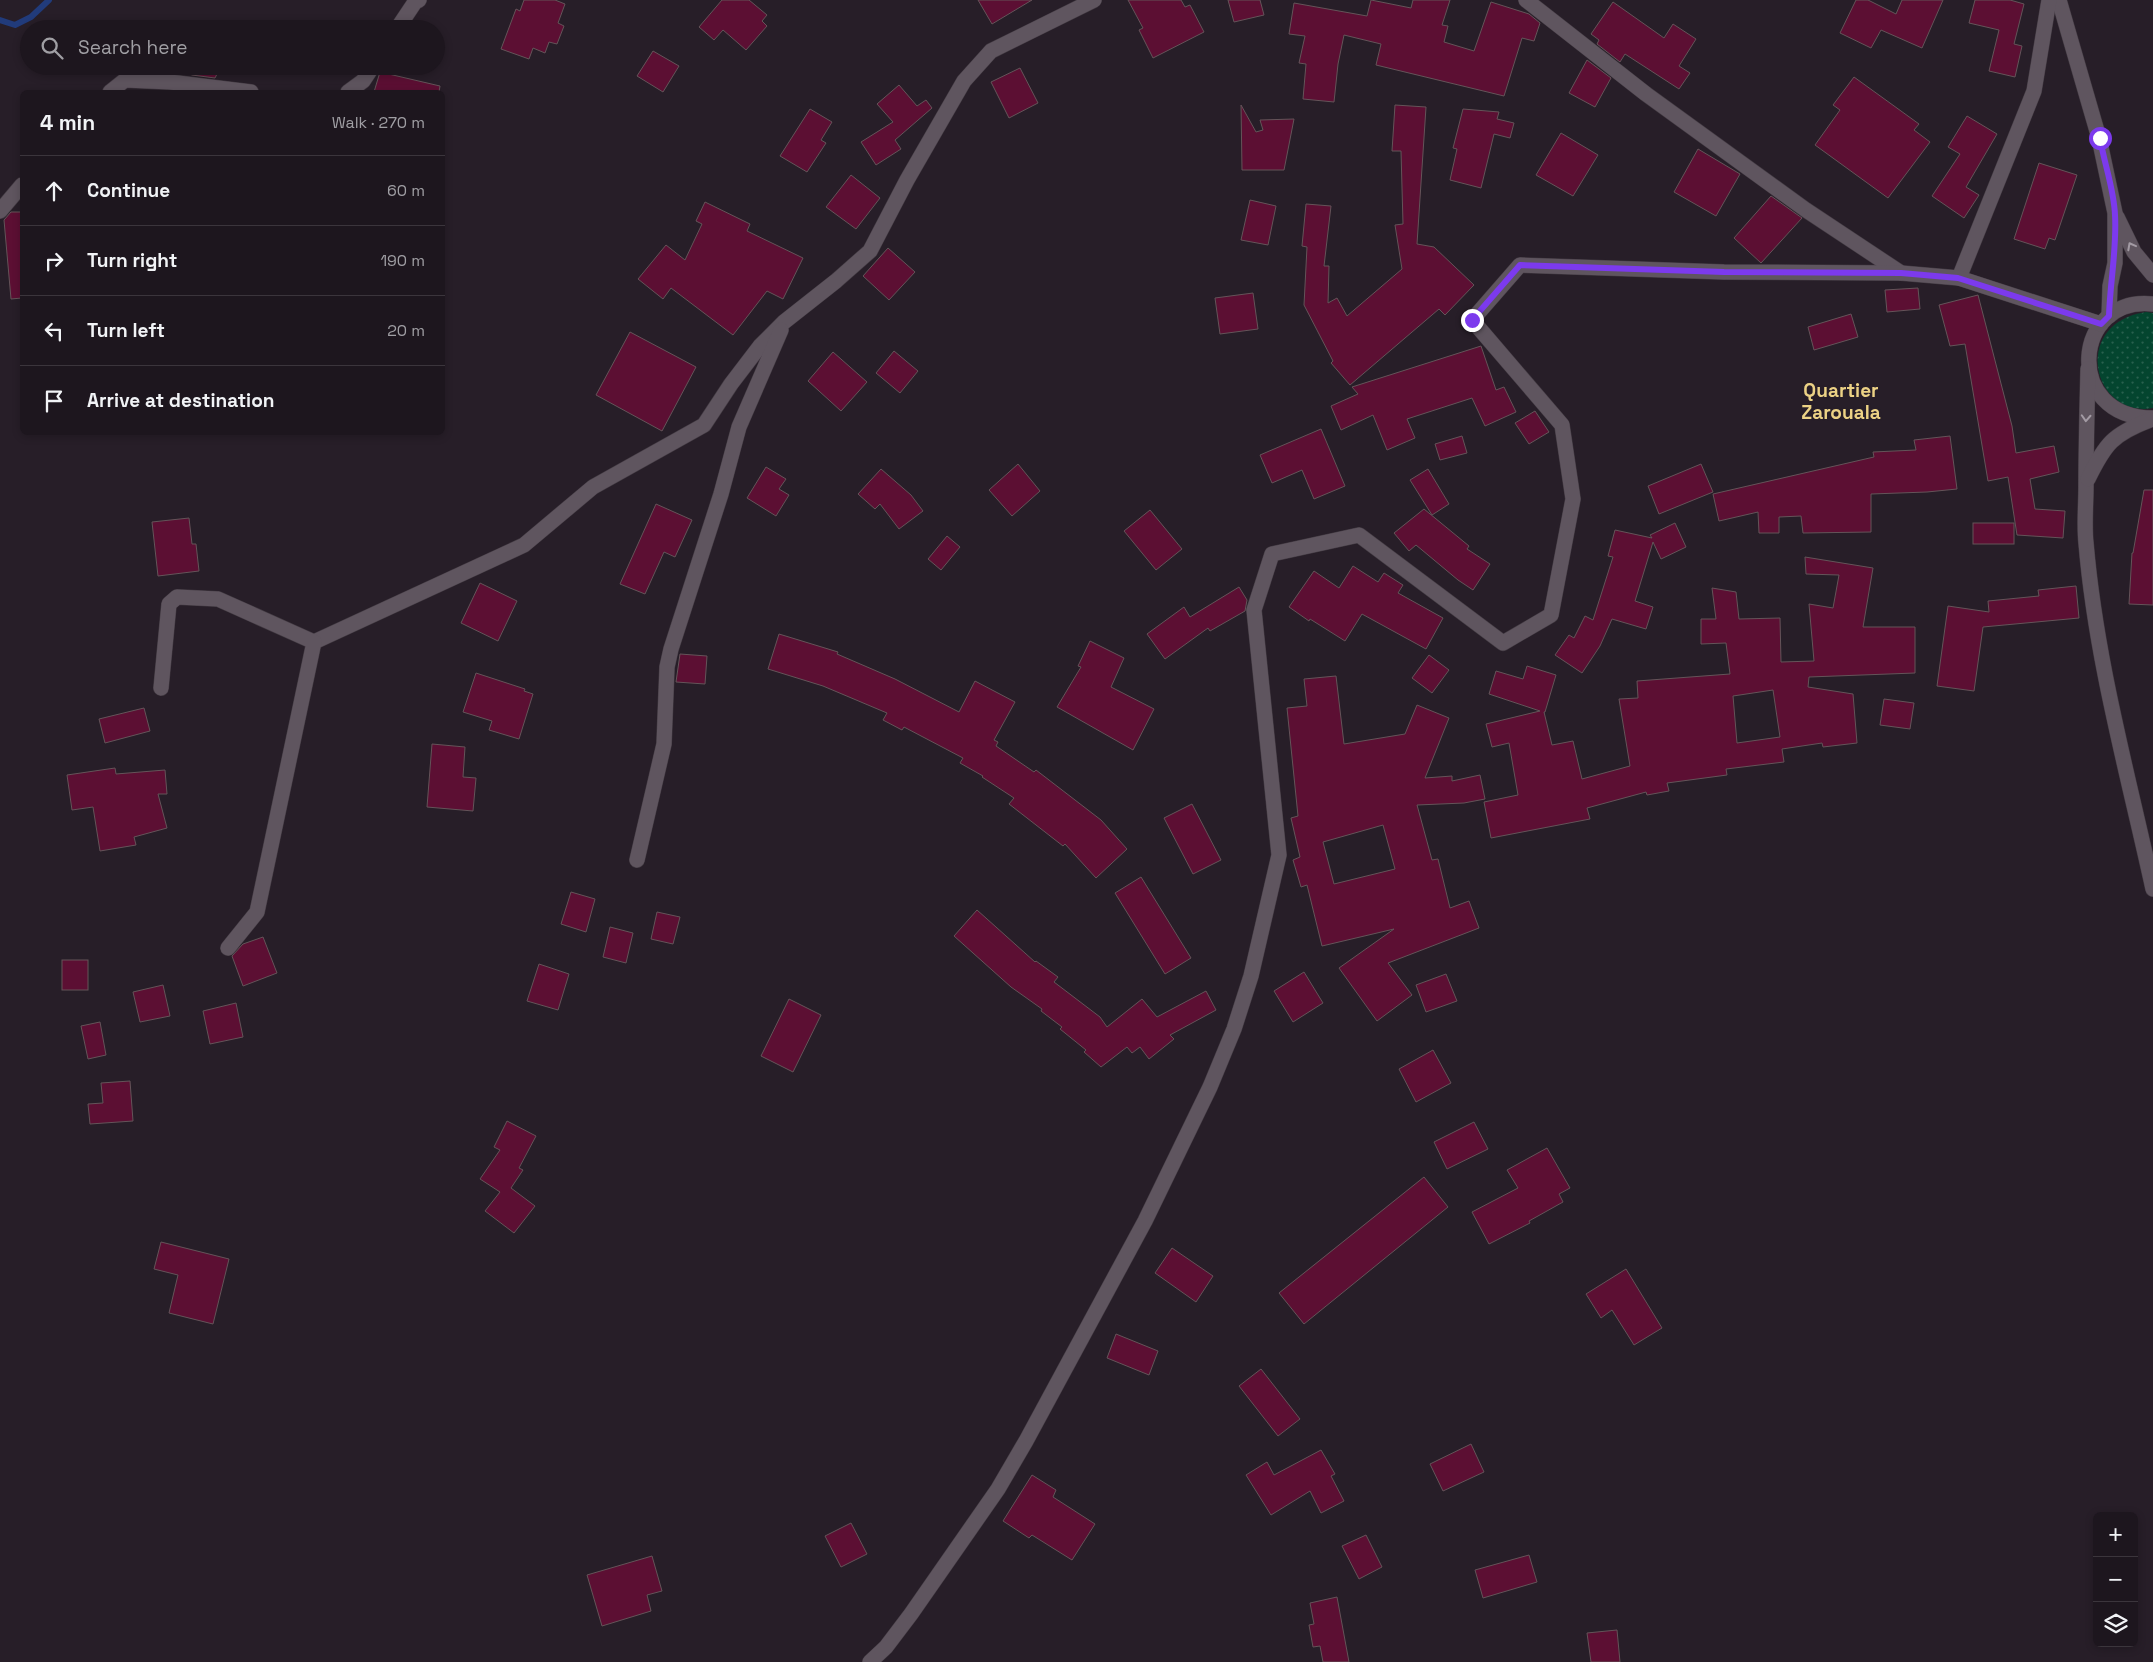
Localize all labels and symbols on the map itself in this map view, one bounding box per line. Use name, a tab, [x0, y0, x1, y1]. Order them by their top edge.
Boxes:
route start	[2089, 127, 2112, 150]
one-way arrow	[2128, 242, 2138, 251]
route end	[1461, 309, 1484, 332]
district label: Quartier Zarouala	[1801, 378, 1881, 425]
one-way arrow	[2081, 414, 2092, 422]

